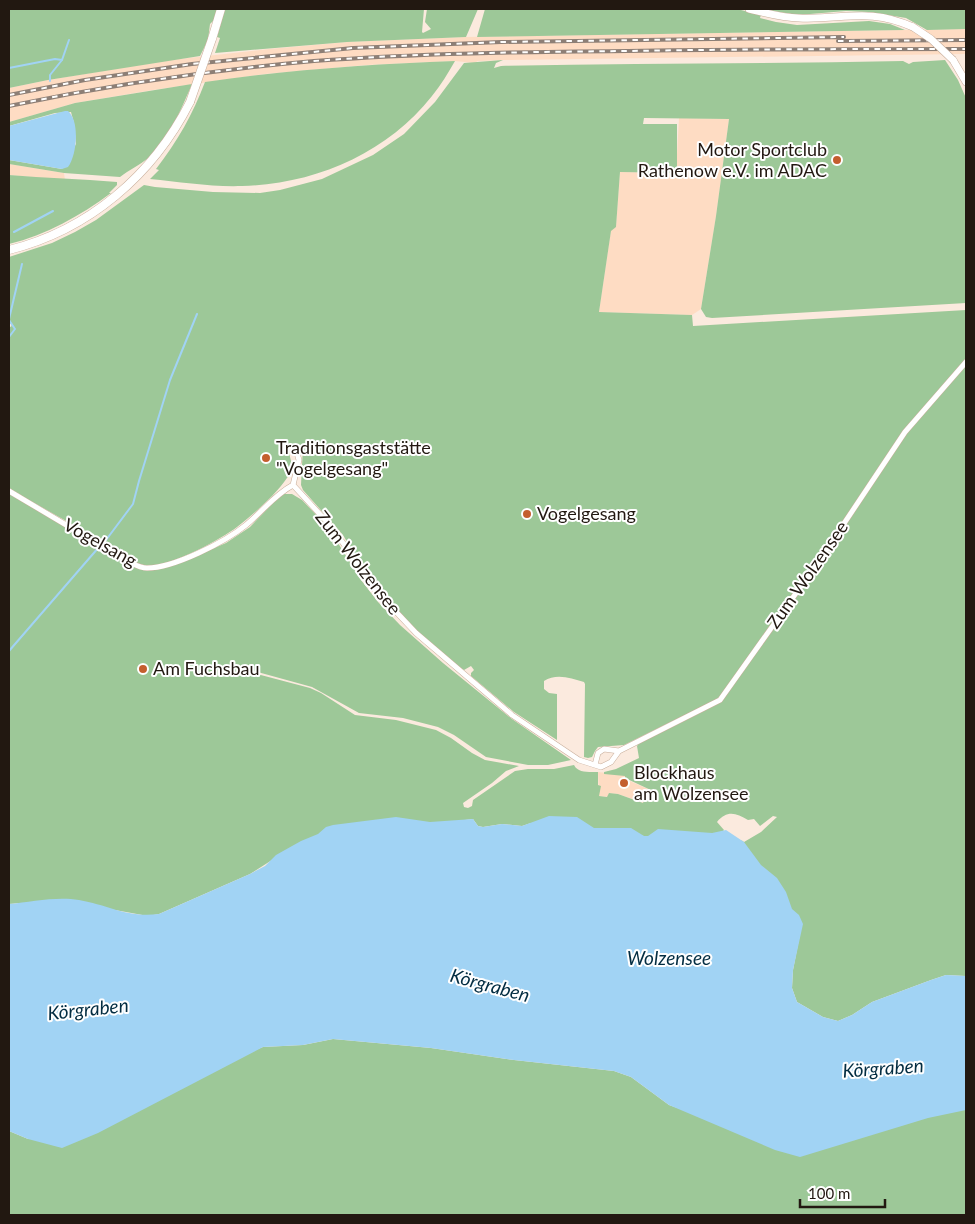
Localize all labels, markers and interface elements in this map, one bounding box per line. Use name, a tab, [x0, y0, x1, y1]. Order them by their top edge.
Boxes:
place label: Motor Sportclub Rathenow e.V. im ADAC	[638, 138, 827, 181]
marker: Motor Sportclub Rathenow e.V. im ADAC	[831, 154, 843, 166]
place label: Traditionsgaststätte "Vogelgesang"	[276, 436, 431, 479]
marker: Traditionsgaststätte "Vogelgesang"	[260, 452, 272, 464]
place label: Vogelgesang	[537, 502, 636, 524]
street label: Zum Wolzensee	[311, 506, 406, 619]
marker: Vogelgesang	[521, 508, 533, 520]
street label: Vogelsang	[60, 513, 141, 571]
street label: Zum Wolzensee	[762, 516, 852, 632]
place label: Am Fuchsbau	[153, 657, 260, 679]
marker: Am Fuchsbau	[137, 663, 149, 675]
place label: Blockhaus am Wolzensee	[634, 761, 749, 804]
marker: Blockhaus am Wolzensee	[618, 777, 630, 789]
water label: Wolzensee	[627, 946, 711, 969]
water label: Körgraben	[448, 963, 532, 1006]
water label: Körgraben	[46, 993, 130, 1024]
water label: Körgraben	[842, 1053, 924, 1082]
scale bar	[800, 1176, 885, 1208]
text: 100 m	[808, 1184, 850, 1202]

